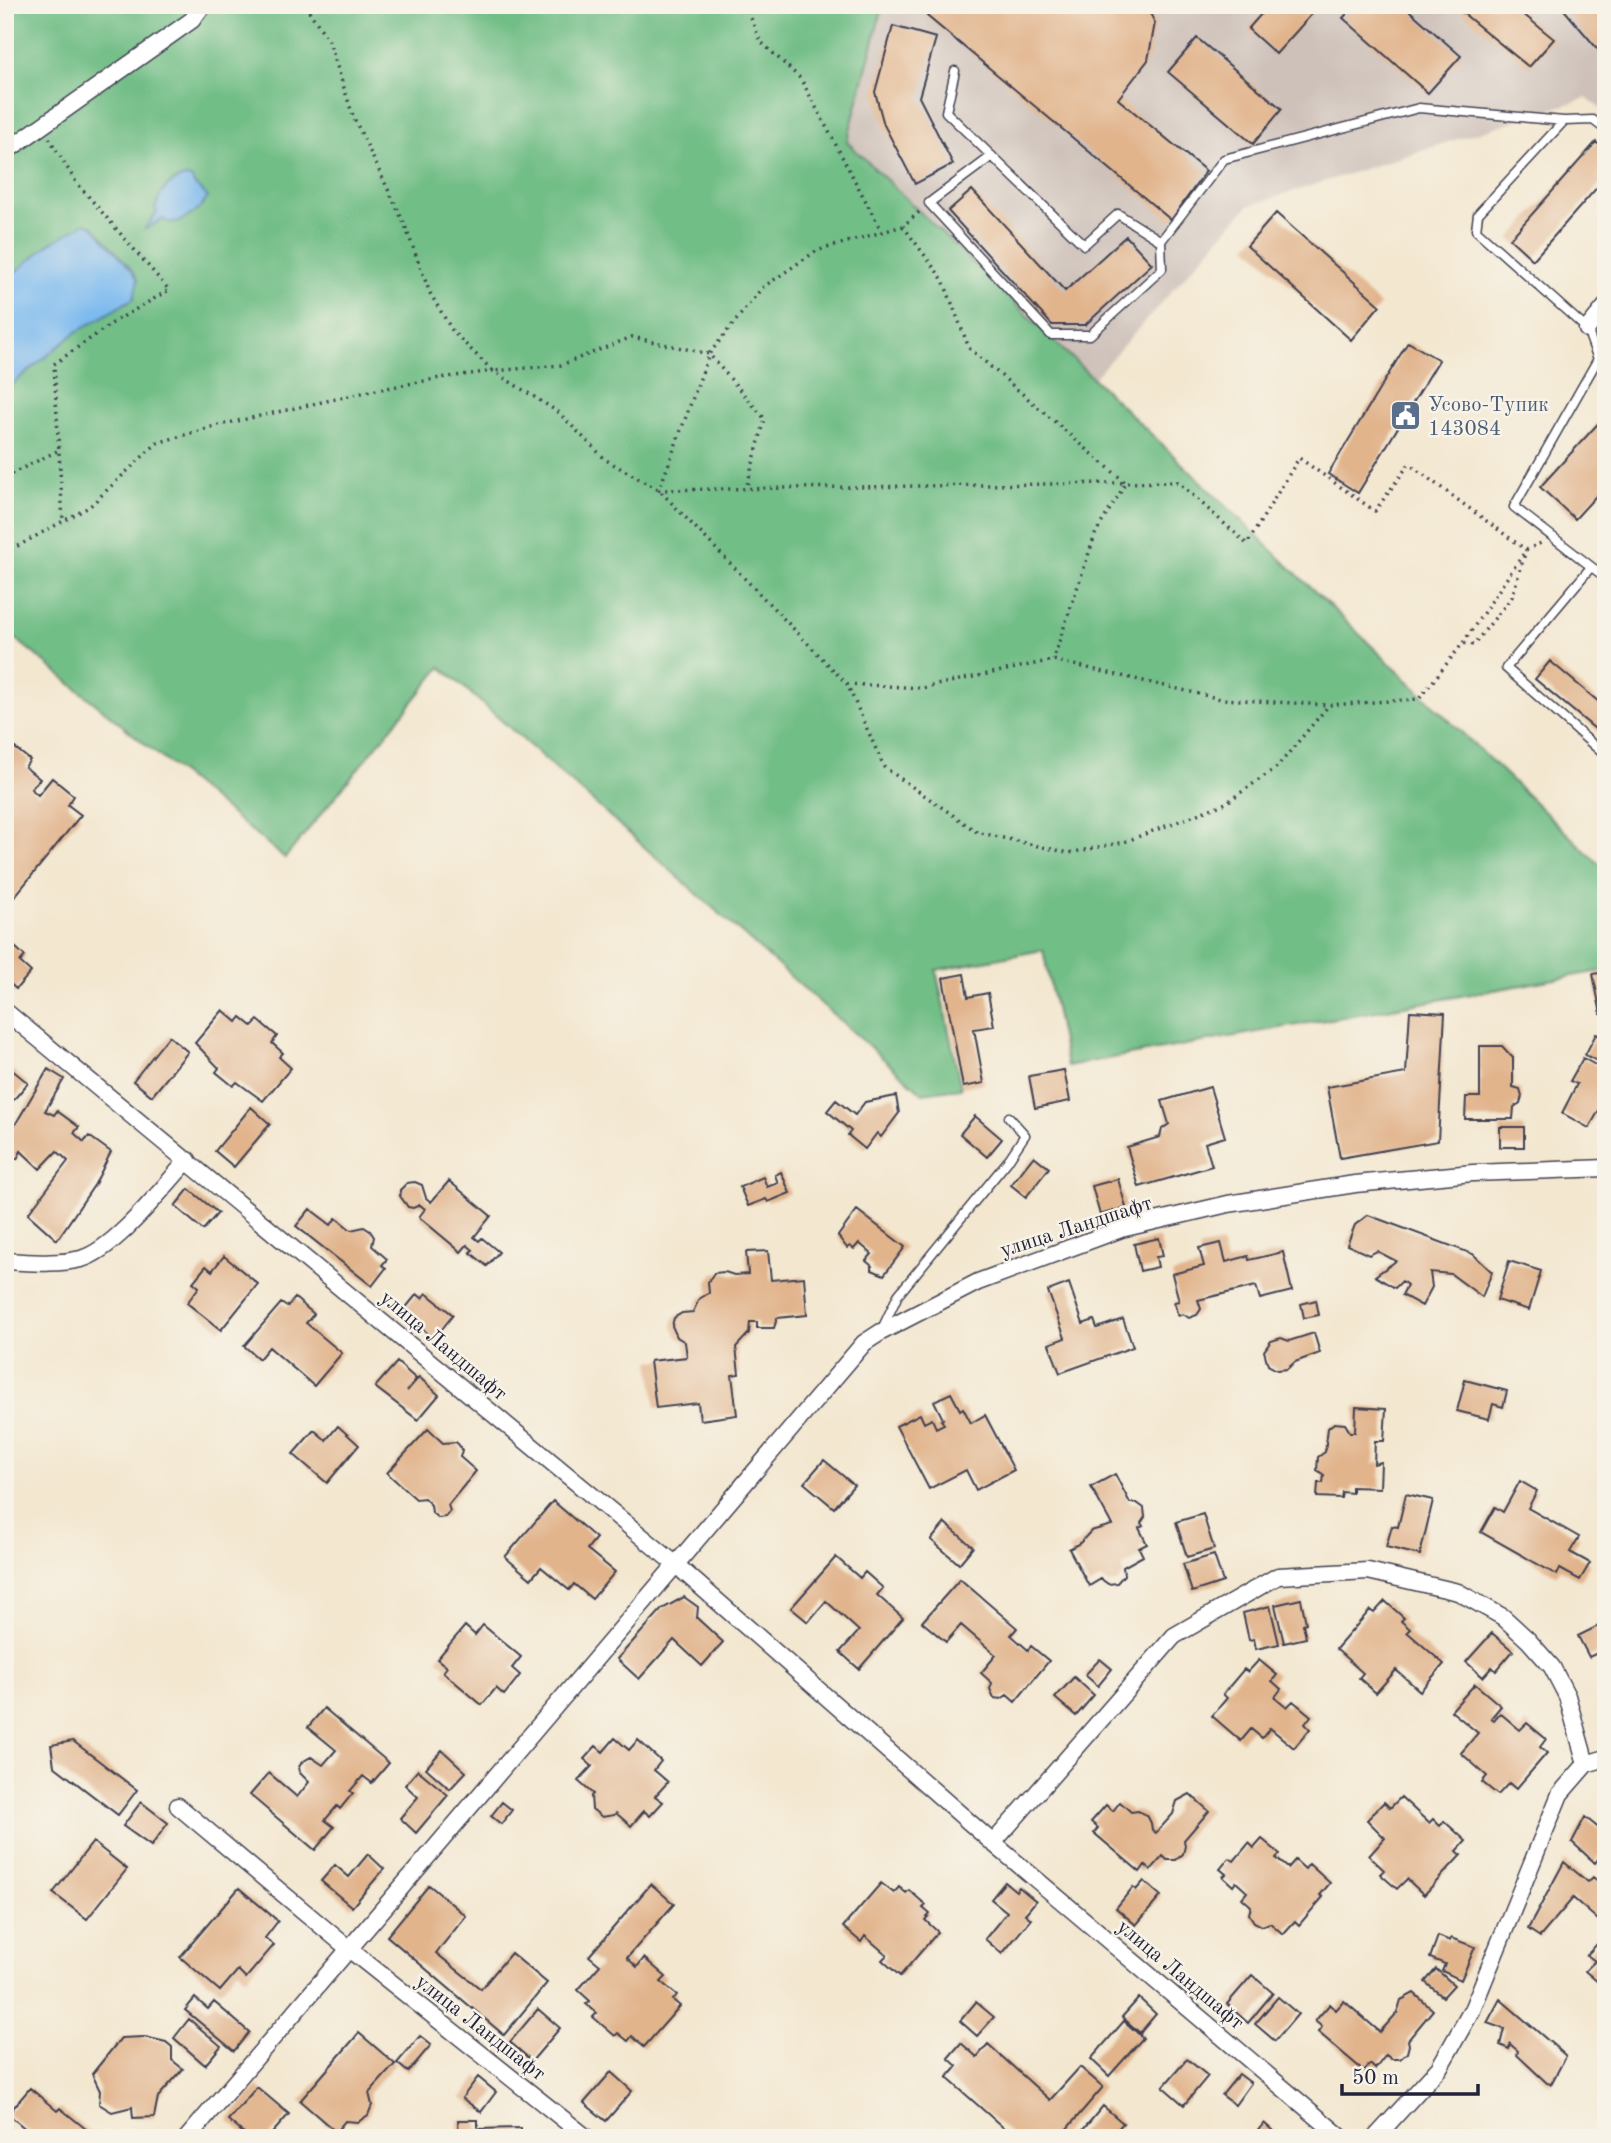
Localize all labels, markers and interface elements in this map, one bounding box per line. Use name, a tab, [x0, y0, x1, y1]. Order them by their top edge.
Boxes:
place label: Усово-Тупик 143084	[1428, 395, 1549, 440]
public building icon: Усово-Тупик 143084	[1388, 399, 1422, 433]
street label: улица Ландшафт	[998, 1193, 1155, 1262]
street label: улица Ландшафт	[376, 1287, 510, 1405]
street label: улица Ландшафт	[1113, 1916, 1247, 2034]
street label: улица Ландшафт	[411, 1971, 549, 2085]
scale bar	[1342, 2052, 1478, 2096]
text: 50 m	[1352, 2068, 1399, 2089]

